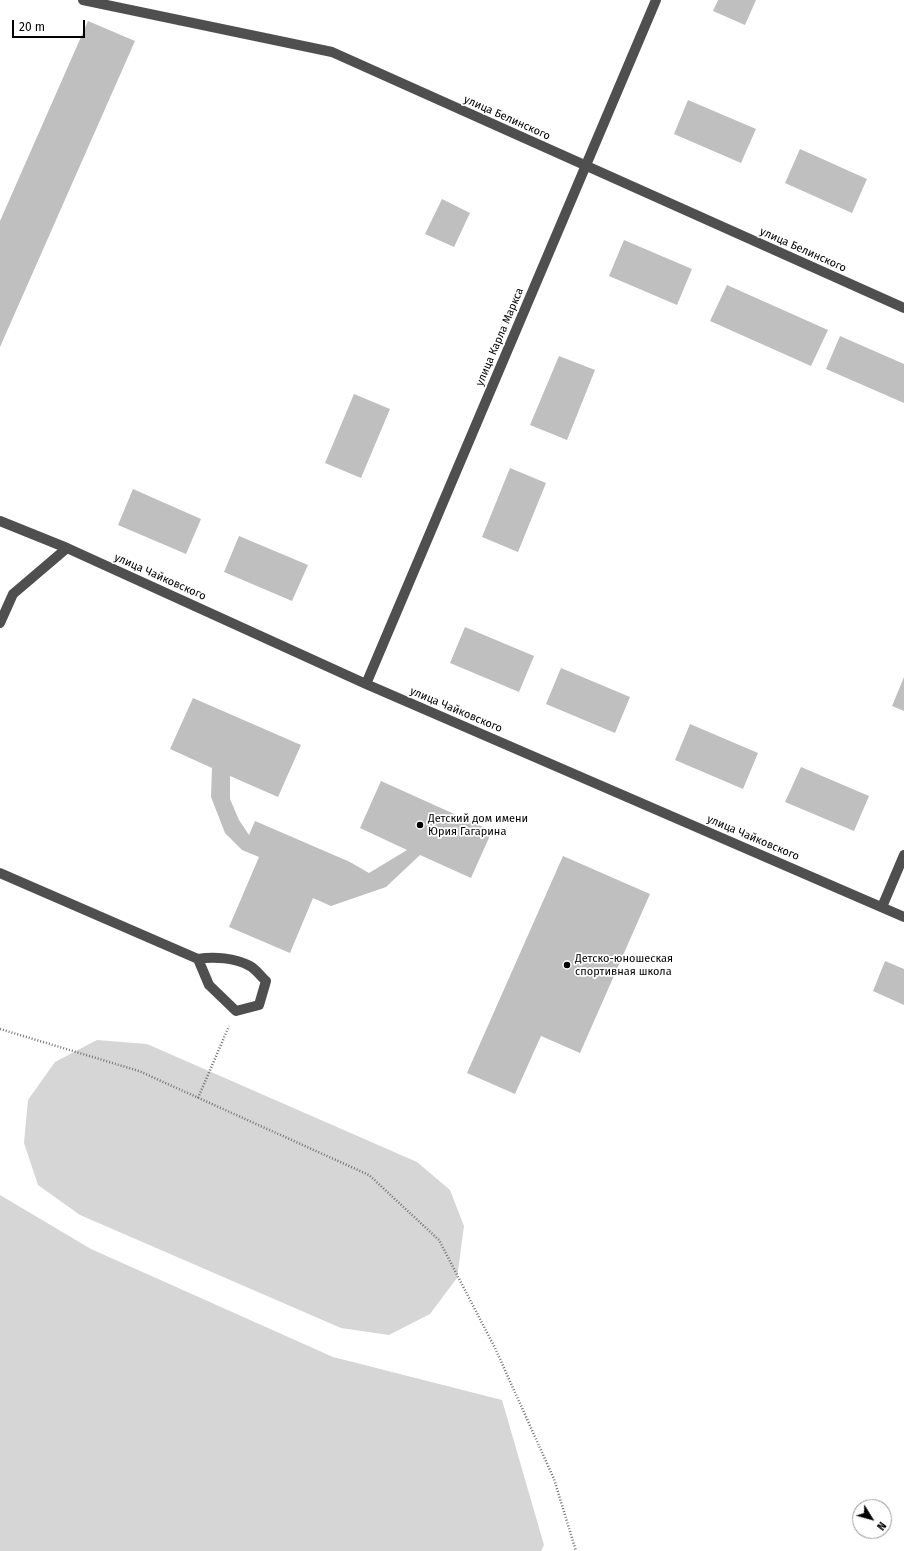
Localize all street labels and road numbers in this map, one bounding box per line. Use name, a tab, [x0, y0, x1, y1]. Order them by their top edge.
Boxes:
street label: улица Белинского	[462, 93, 552, 143]
street label: улица Белинского	[758, 225, 848, 275]
street label: улица Карла Маркса	[473, 286, 527, 388]
street label: улица Чайковского	[112, 551, 208, 603]
street label: улица Чайковского	[408, 685, 504, 735]
street label: улица Чайковского	[705, 813, 801, 863]

